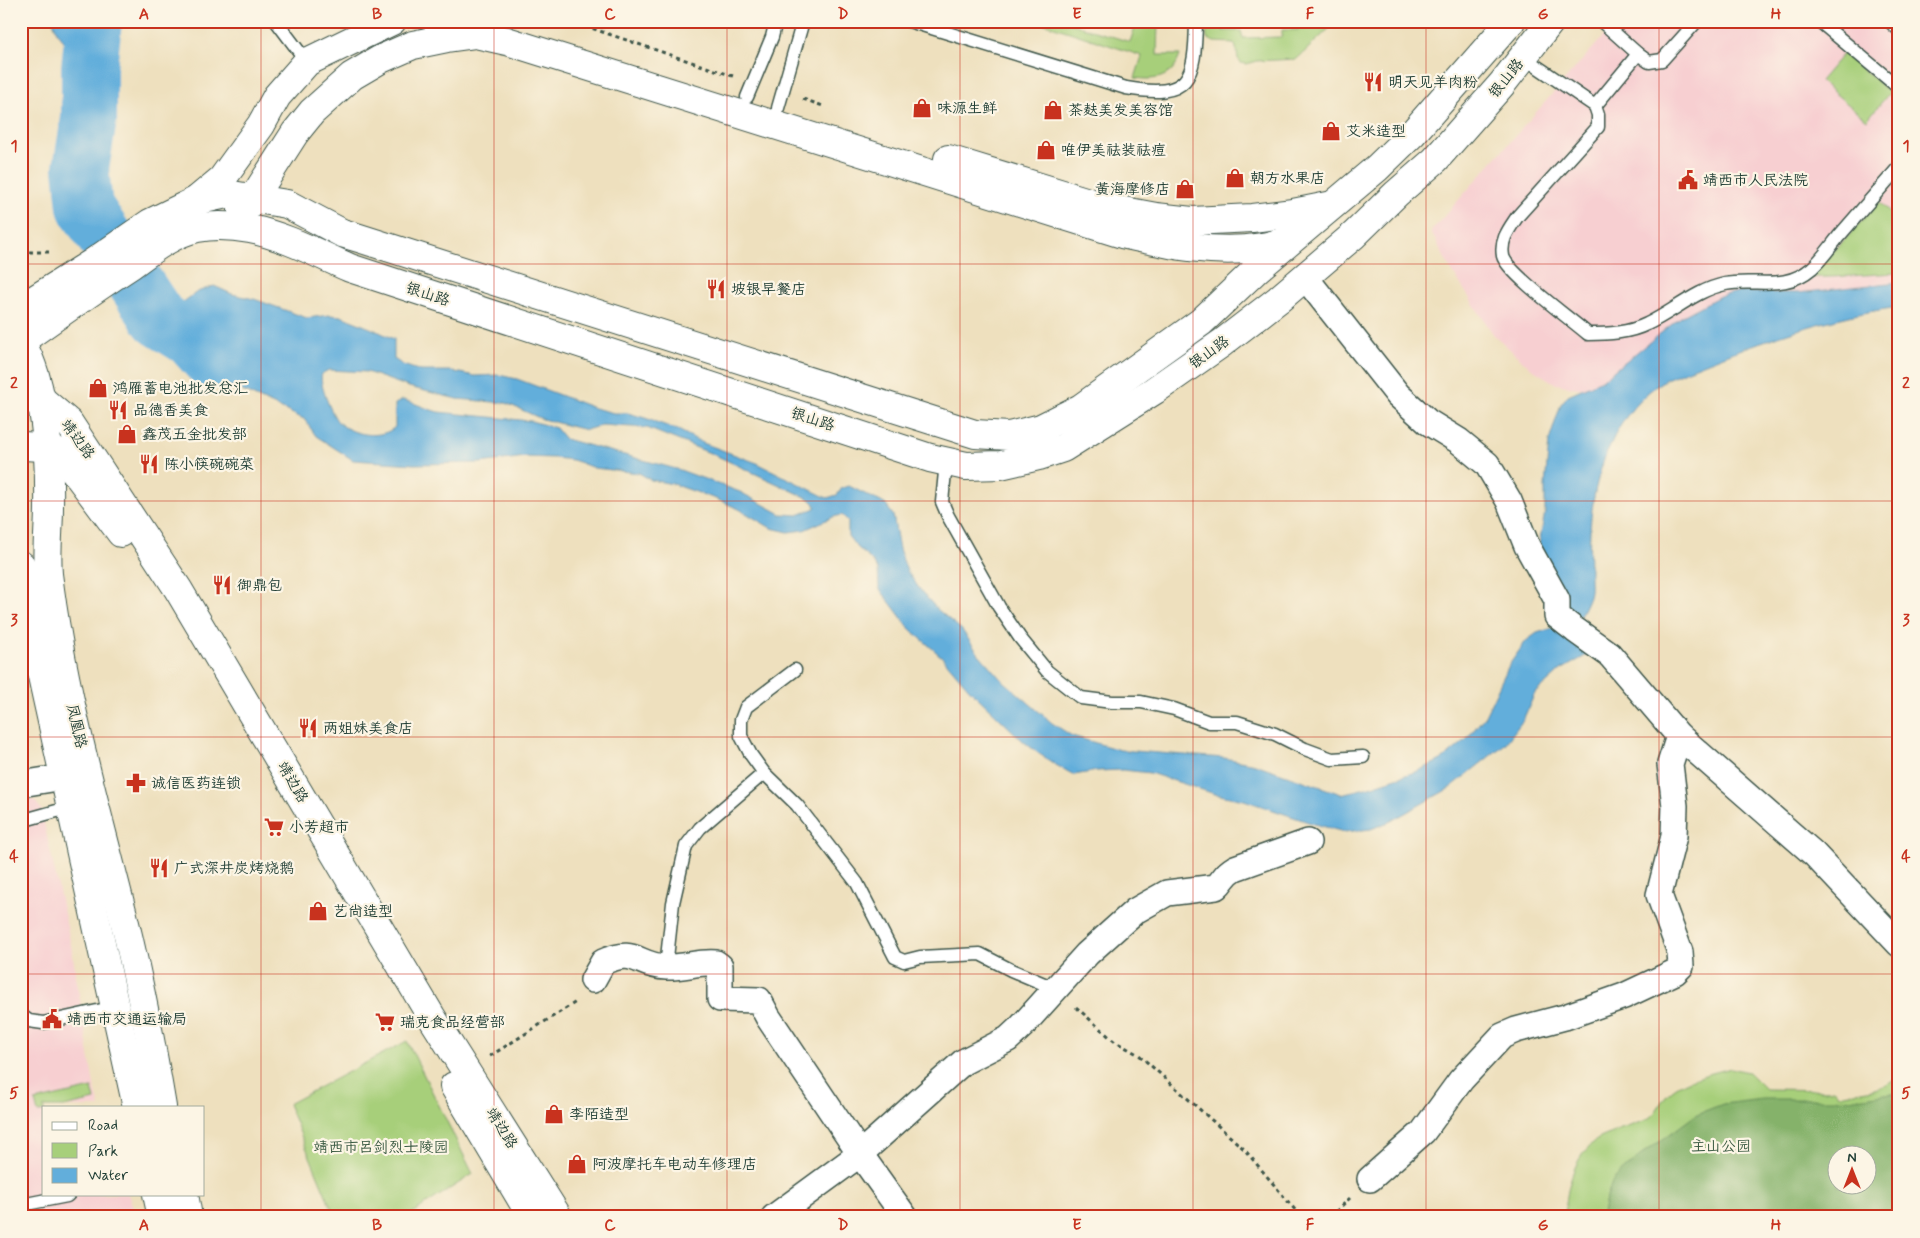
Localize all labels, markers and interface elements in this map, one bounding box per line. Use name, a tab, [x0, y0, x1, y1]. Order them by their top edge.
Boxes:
text: A	[139, 4, 149, 25]
text: B	[372, 4, 382, 25]
text: C	[604, 4, 616, 25]
text: D	[837, 4, 849, 25]
text: E	[1072, 4, 1082, 25]
text: F	[1306, 4, 1315, 25]
text: G	[1538, 4, 1549, 25]
text: H	[1771, 4, 1782, 25]
street label: 银山路	[1485, 55, 1529, 102]
restaurant icon: 明天见羊肉粉	[1362, 71, 1384, 93]
place label: 明天见羊肉粉	[1388, 73, 1478, 93]
shop icon: 味源生鲜	[911, 97, 933, 119]
place label: 味源生鲜	[937, 99, 997, 119]
shop icon: 茶麸美发美容馆	[1042, 99, 1064, 121]
place label: 茶麸美发美容馆	[1068, 101, 1173, 121]
shop icon: 艾米造型	[1320, 120, 1342, 142]
place label: 艾米造型	[1346, 122, 1406, 142]
text: 1	[10, 136, 18, 157]
text: 1	[1902, 136, 1910, 157]
shop icon: 唯伊美祛装祛痘	[1035, 139, 1057, 161]
place label: 唯伊美祛装祛痘	[1061, 141, 1166, 161]
shop icon: 朝方水果店	[1224, 167, 1246, 189]
place label: 朝方水果店	[1250, 169, 1325, 189]
public building icon: 靖西市人民法院	[1677, 169, 1699, 191]
place label: 靖西市人民法院	[1703, 171, 1808, 191]
shop icon: 黄海摩修店	[1174, 178, 1196, 200]
place label: 黄海摩修店	[1095, 180, 1170, 200]
street label: 银山路	[403, 278, 452, 311]
restaurant icon: 坡银早餐店	[705, 278, 727, 300]
place label: 坡银早餐店	[731, 280, 806, 300]
street label: 银山路	[1186, 331, 1234, 374]
text: 2	[10, 373, 18, 394]
text: 2	[1902, 373, 1910, 394]
shop icon: 鸿雁蓄电池批发总汇	[87, 377, 109, 399]
place label: 鸿雁蓄电池批发总汇	[113, 379, 248, 399]
restaurant icon: 品德香美食	[107, 399, 129, 421]
place label: 品德香美食	[133, 401, 208, 421]
street label: 银山路	[788, 403, 837, 436]
street label: 靖边路	[56, 416, 99, 464]
shop icon: 鑫茂五金批发部	[116, 423, 138, 445]
place label: 鑫茂五金批发部	[142, 425, 247, 445]
restaurant icon: 陈小筷碗碗菜	[138, 453, 160, 475]
place label: 陈小筷碗碗菜	[164, 455, 254, 475]
restaurant icon: 御鼎包	[211, 574, 233, 596]
place label: 御鼎包	[237, 576, 282, 596]
text: 3	[10, 610, 18, 631]
text: 3	[1902, 610, 1910, 631]
street label: 凤凰路	[61, 702, 91, 750]
restaurant icon: 两姐妹美食店	[297, 717, 319, 739]
place label: 两姐妹美食店	[323, 719, 413, 739]
street label: 靖边路	[272, 758, 312, 807]
pharmacy icon: 诚信医药连锁	[125, 772, 147, 794]
place label: 诚信医药连锁	[151, 774, 241, 794]
supermarket icon: 小芳超市	[263, 816, 285, 838]
place label: 小芳超市	[289, 818, 349, 838]
text: 4	[9, 846, 19, 867]
text: 4	[1901, 846, 1911, 867]
restaurant icon: 广式深井炭烤烧鹅	[148, 857, 170, 879]
place label: 广式深井炭烤烧鹅	[174, 859, 294, 879]
shop icon: 艺尚造型	[307, 900, 329, 922]
place label: 艺尚造型	[333, 902, 393, 922]
public building icon: 靖西市交通运输局	[41, 1008, 63, 1030]
place label: 靖西市交通运输局	[67, 1010, 187, 1030]
supermarket icon: 瑞克食品经营部	[374, 1011, 396, 1033]
place label: 瑞克食品经营部	[400, 1013, 505, 1033]
text: 5	[9, 1083, 19, 1104]
text: 5	[1901, 1083, 1911, 1104]
shop icon: 李陌造型	[543, 1103, 565, 1125]
street label: 靖边路	[481, 1104, 522, 1153]
place label: 李陌造型	[569, 1105, 629, 1125]
legend	[42, 1106, 205, 1196]
text: Road	[88, 1116, 118, 1136]
park label: 主山公园	[1691, 1137, 1751, 1157]
park label: 靖西市吕剑烈士陵园	[313, 1138, 449, 1158]
text: Park	[88, 1142, 118, 1162]
north arrow	[1828, 1146, 1878, 1196]
text: N	[1847, 1149, 1857, 1167]
shop icon: 阿波摩托车电动车修理店	[566, 1153, 588, 1175]
place label: 阿波摩托车电动车修理店	[592, 1155, 757, 1175]
text: Water	[88, 1166, 128, 1186]
text: A	[139, 1215, 149, 1236]
text: B	[372, 1215, 382, 1236]
text: C	[604, 1215, 616, 1236]
text: D	[837, 1215, 849, 1236]
text: E	[1072, 1215, 1082, 1236]
text: F	[1306, 1215, 1315, 1236]
text: G	[1538, 1215, 1549, 1236]
text: H	[1771, 1215, 1782, 1236]

